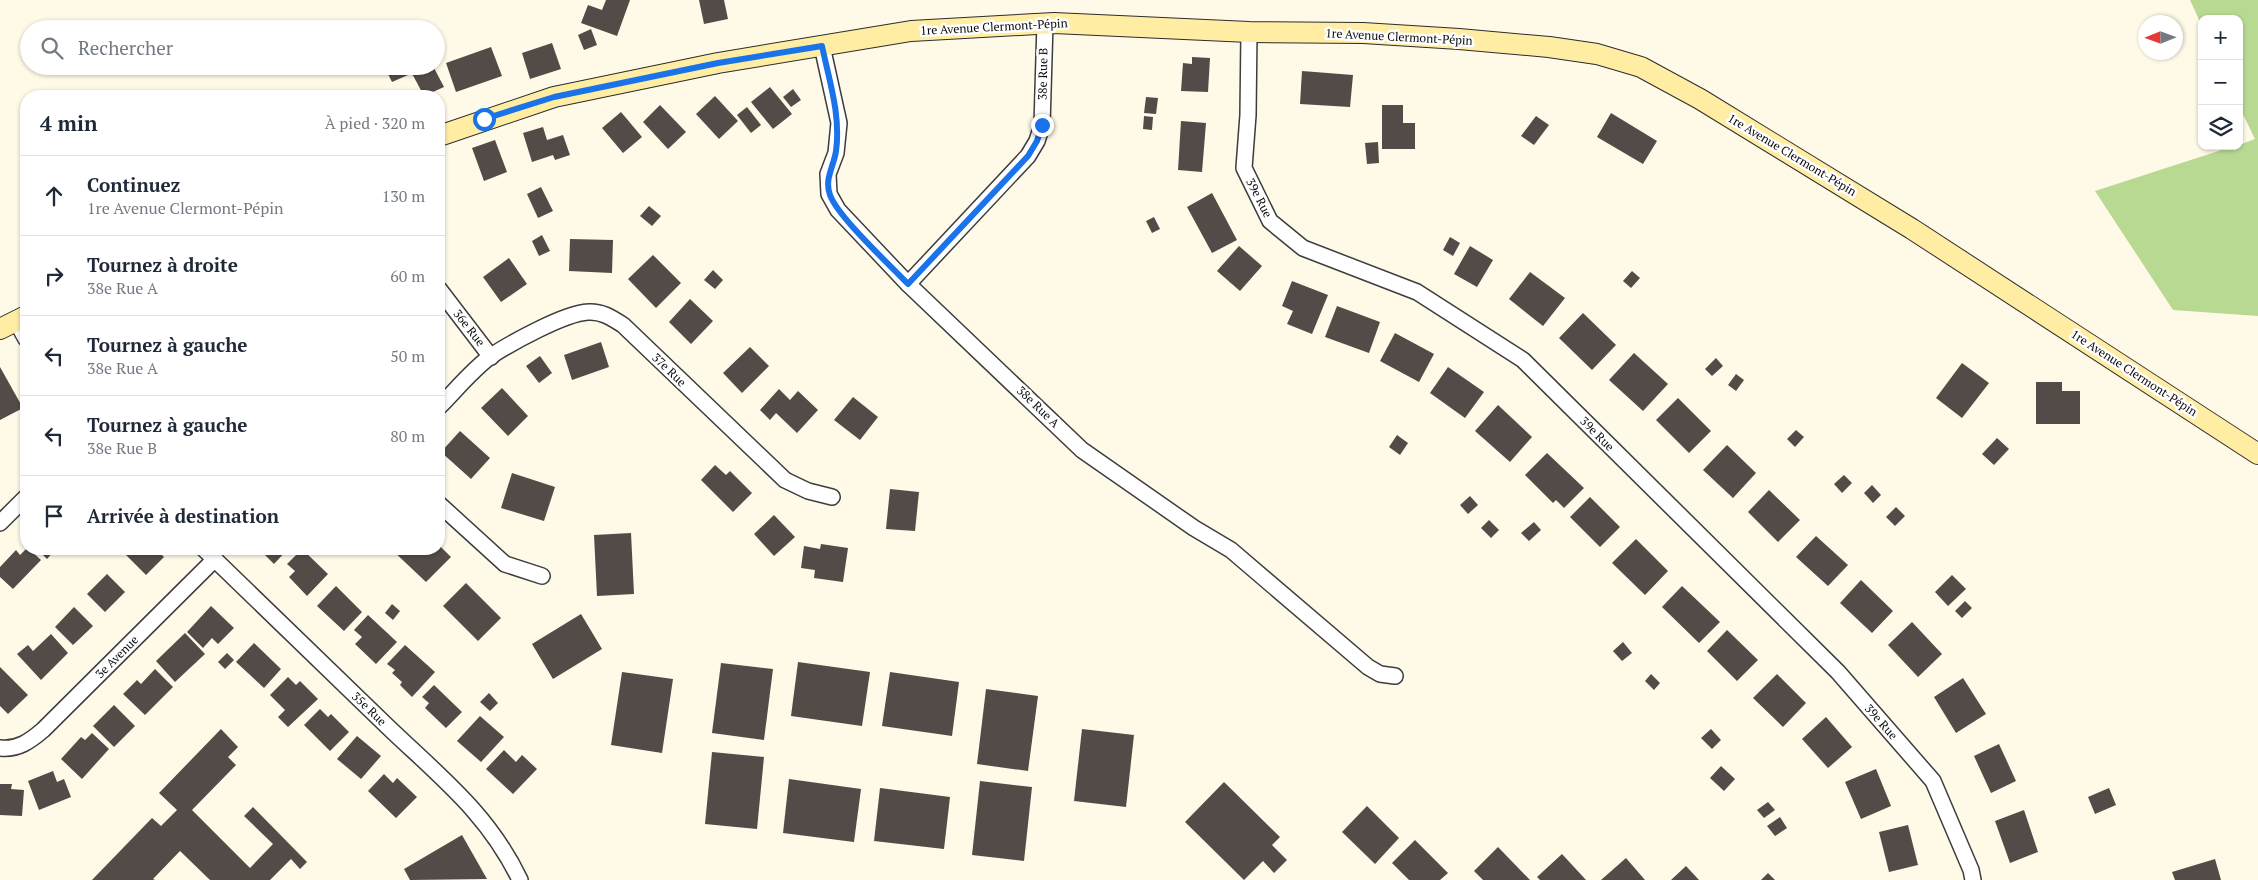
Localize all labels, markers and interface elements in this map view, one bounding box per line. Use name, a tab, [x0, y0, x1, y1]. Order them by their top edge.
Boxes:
street label: 1re Avenue Clermont-Pépin	[920, 15, 1068, 38]
north arrow	[2138, 15, 2183, 60]
map controls	[2198, 15, 2243, 150]
button: +	[2198, 15, 2243, 60]
search box	[20, 20, 445, 75]
street label: 1re Avenue Clermont-Pépin	[1325, 25, 1473, 48]
icon: search	[38, 34, 66, 62]
text: Rechercher	[78, 35, 173, 60]
street label: 38e Rue B	[1035, 48, 1050, 100]
button: −	[2198, 60, 2243, 105]
button: layers	[2198, 105, 2243, 150]
route start	[473, 108, 496, 131]
text: 4 min	[40, 109, 97, 137]
street label: 1re Avenue Clermont-Pépin	[1725, 110, 1859, 199]
text: À pied · 320 m	[325, 112, 425, 134]
route end	[1031, 114, 1054, 137]
text: Continuez	[87, 172, 180, 197]
street label: 39e Rue	[1243, 176, 1276, 220]
icon: ahead	[40, 182, 68, 210]
text: 130 m	[382, 185, 425, 207]
text: 1re Avenue Clermont-Pépin	[87, 197, 284, 219]
text: Tournez à droite	[87, 252, 238, 277]
icon: right	[40, 262, 68, 290]
text: 60 m	[390, 265, 425, 287]
text: 38e Rue A	[87, 277, 158, 299]
street label: 36e Rue	[450, 306, 488, 349]
street label: 1re Avenue Clermont-Pépin	[2068, 326, 2200, 419]
text: Tournez à gauche	[87, 332, 248, 357]
icon: left	[40, 342, 68, 370]
text: 50 m	[390, 345, 425, 367]
street label: 37e Rue	[649, 350, 690, 390]
text: 38e Rue A	[87, 357, 158, 379]
street label: 38e Rue A	[1014, 383, 1063, 431]
text: Tournez à gauche	[87, 412, 248, 437]
street label: 39e Rue	[1577, 413, 1618, 454]
icon: left	[40, 422, 68, 450]
text: 80 m	[390, 425, 425, 447]
text: 38e Rue B	[87, 437, 157, 459]
icon: arrive	[40, 502, 68, 530]
text: Arrivée à destination	[87, 503, 279, 528]
street label: 3e Avenue	[92, 632, 141, 681]
street label: 35e Rue	[349, 689, 390, 729]
street label: 39e Rue	[1862, 701, 1901, 743]

